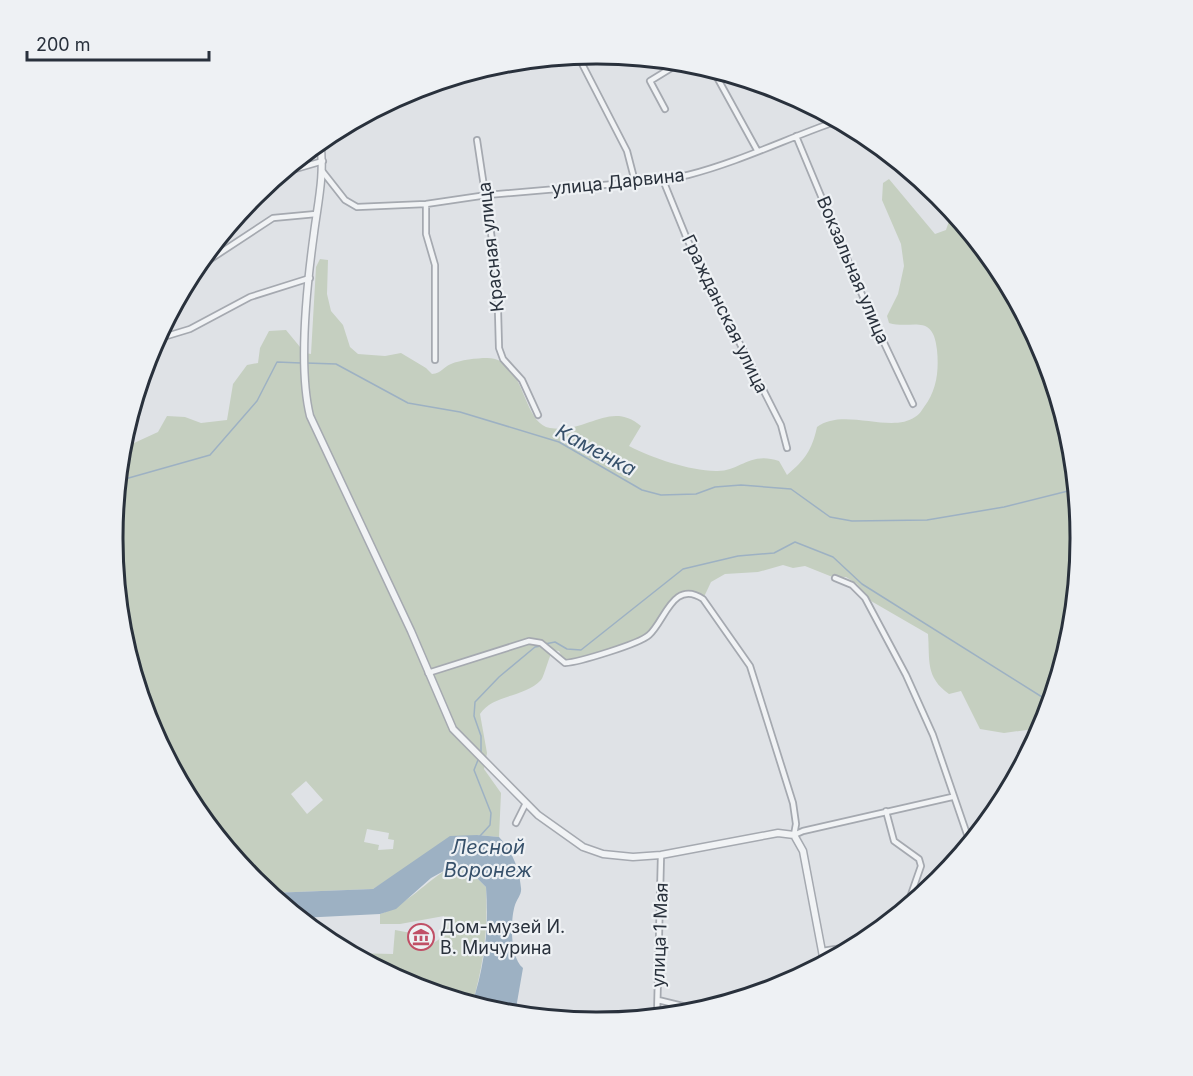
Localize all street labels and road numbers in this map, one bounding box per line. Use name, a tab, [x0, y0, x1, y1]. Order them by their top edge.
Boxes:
street label: улица Дарвина	[550, 164, 686, 199]
street label: Красная улица	[473, 181, 508, 313]
street label: Вокзальная улица	[813, 193, 894, 347]
street label: Гражданская улица	[678, 231, 773, 396]
street label: улица 1 Мая	[647, 882, 672, 988]

